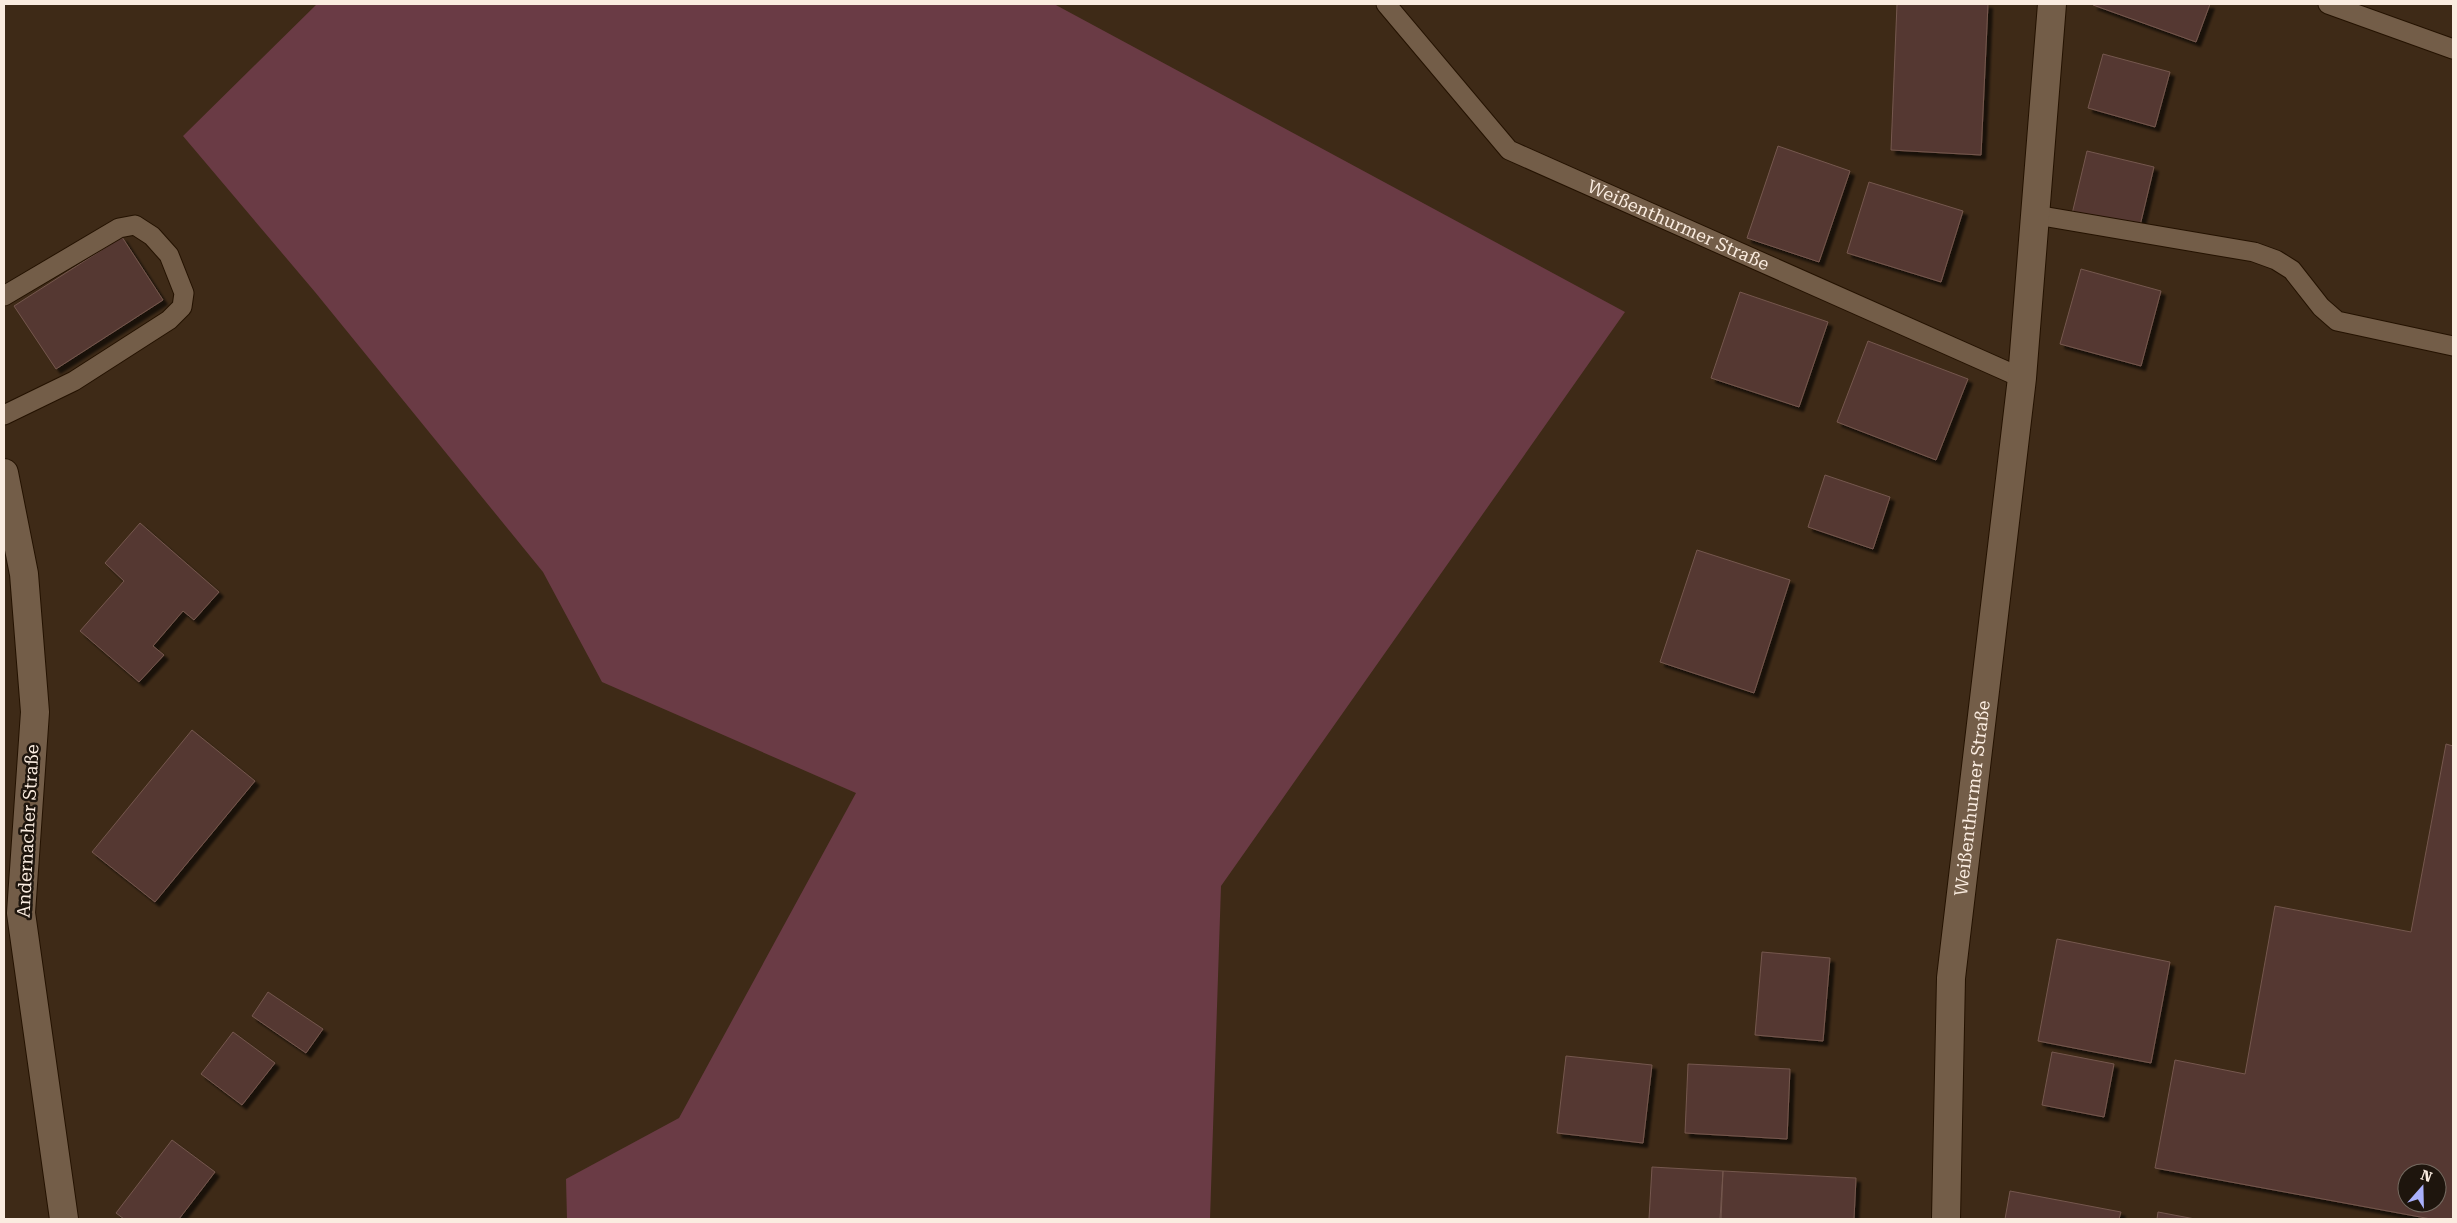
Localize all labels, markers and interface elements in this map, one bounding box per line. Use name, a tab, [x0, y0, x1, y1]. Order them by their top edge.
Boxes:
street label: Weißenthurmer Straße	[1584, 175, 1773, 274]
street label: Weißenthurmer Straße	[1950, 699, 1994, 897]
street label: Andernacher Straße	[12, 744, 43, 918]
north arrow	[2397, 1163, 2447, 1213]
text: N	[2419, 1166, 2434, 1185]

